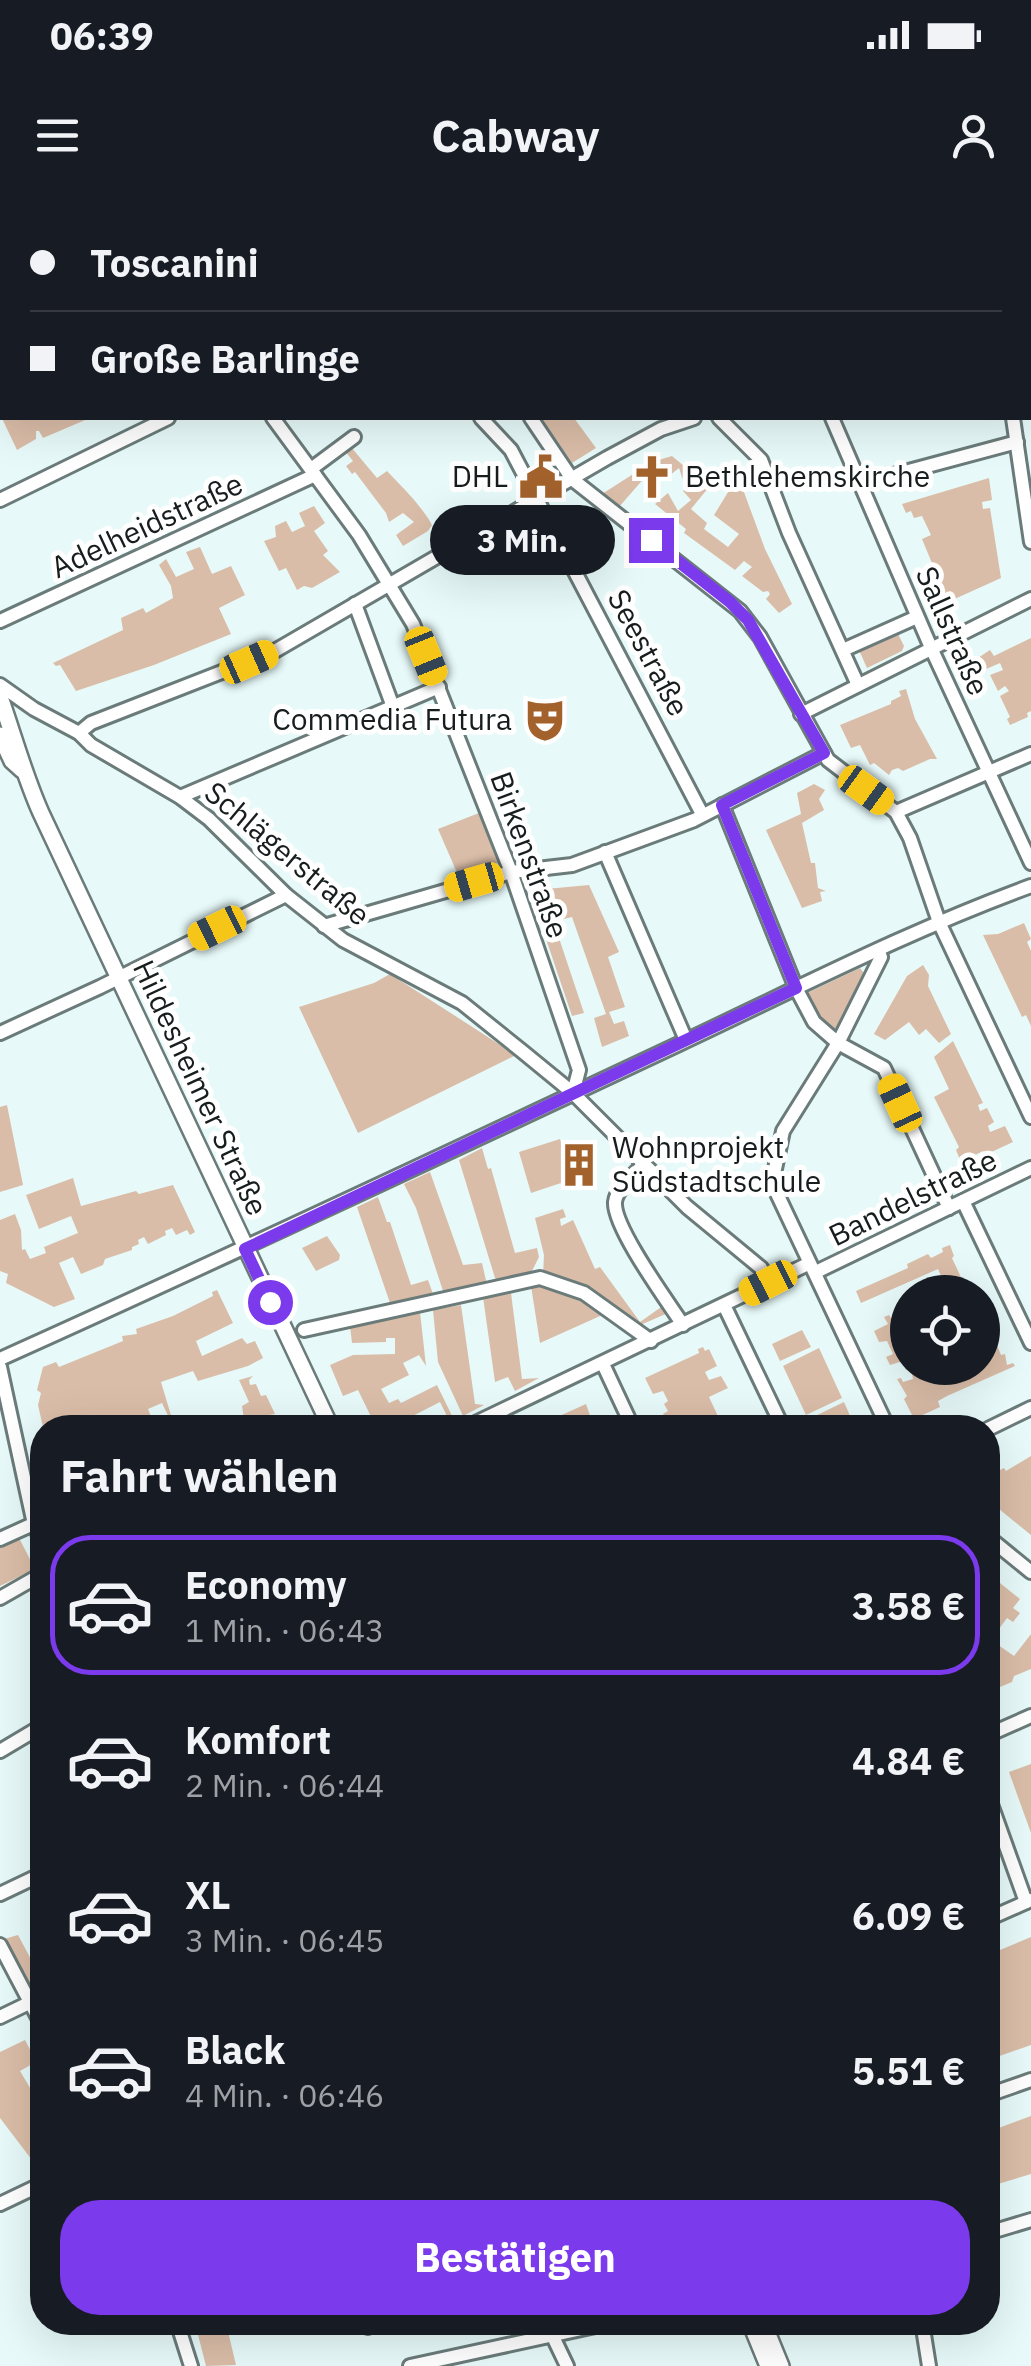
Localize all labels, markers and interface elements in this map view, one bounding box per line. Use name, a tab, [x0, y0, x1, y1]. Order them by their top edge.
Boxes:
text: 06:39	[50, 11, 154, 60]
text: Cabway	[431, 106, 600, 164]
icon: menu	[30, 108, 85, 163]
icon: person	[946, 108, 1001, 163]
text: Toscanini	[90, 238, 259, 287]
text: Große Barlinge	[90, 334, 360, 383]
public building icon: DHL	[517, 453, 565, 501]
church icon: Bethlehemskirche	[628, 453, 676, 501]
place label: DHL	[452, 456, 508, 495]
place label: Bethlehemskirche	[685, 456, 930, 495]
street label: Adelheidstraße	[44, 463, 248, 586]
callout: 3 Min.	[431, 505, 616, 575]
route end	[629, 518, 674, 563]
text: 3 Min.	[477, 519, 568, 561]
street label: Sallstraße	[908, 560, 999, 701]
street label: Seestraße	[600, 582, 699, 722]
car	[401, 623, 451, 689]
car	[215, 636, 283, 688]
theatre icon: Commedia Futura	[521, 696, 569, 744]
place label: Commedia Futura	[272, 699, 512, 738]
car	[833, 760, 899, 820]
street label: Birkenstraße	[482, 766, 579, 943]
street label: Schlägerstraße	[197, 772, 379, 933]
car	[441, 859, 507, 905]
car	[183, 901, 251, 955]
street label: Hildesheimer Straße	[125, 953, 278, 1221]
car	[874, 1069, 926, 1137]
place label: Wohnprojekt Südstadtschule	[612, 1127, 821, 1200]
street label: Bandelstraße	[822, 1139, 1003, 1254]
building icon: Wohnprojekt Südstadtschule	[555, 1141, 603, 1189]
car	[734, 1256, 802, 1310]
map controls	[890, 1275, 1000, 1385]
button: locate	[890, 1275, 1000, 1385]
route start	[248, 1280, 293, 1325]
text: Fahrt wählen	[60, 1446, 339, 1504]
icon: car	[65, 1560, 155, 1650]
text: Economy	[185, 1560, 347, 1609]
text: 3.58 €	[852, 1581, 965, 1630]
text: 1 Min. · 06:43	[185, 1609, 384, 1651]
icon: car	[65, 1715, 155, 1805]
text: Komfort	[185, 1715, 331, 1764]
text: 4.84 €	[852, 1736, 965, 1785]
text: 2 Min. · 06:44	[185, 1764, 384, 1806]
icon: car	[65, 1870, 155, 1960]
text: XL	[185, 1870, 231, 1919]
text: 6.09 €	[852, 1891, 965, 1940]
text: 3 Min. · 06:45	[185, 1919, 384, 1961]
icon: car	[65, 2025, 155, 2115]
text: Black	[185, 2025, 285, 2074]
text: 5.51 €	[852, 2046, 965, 2095]
text: 4 Min. · 06:46	[185, 2074, 384, 2116]
button: Bestätigen	[60, 2200, 970, 2315]

